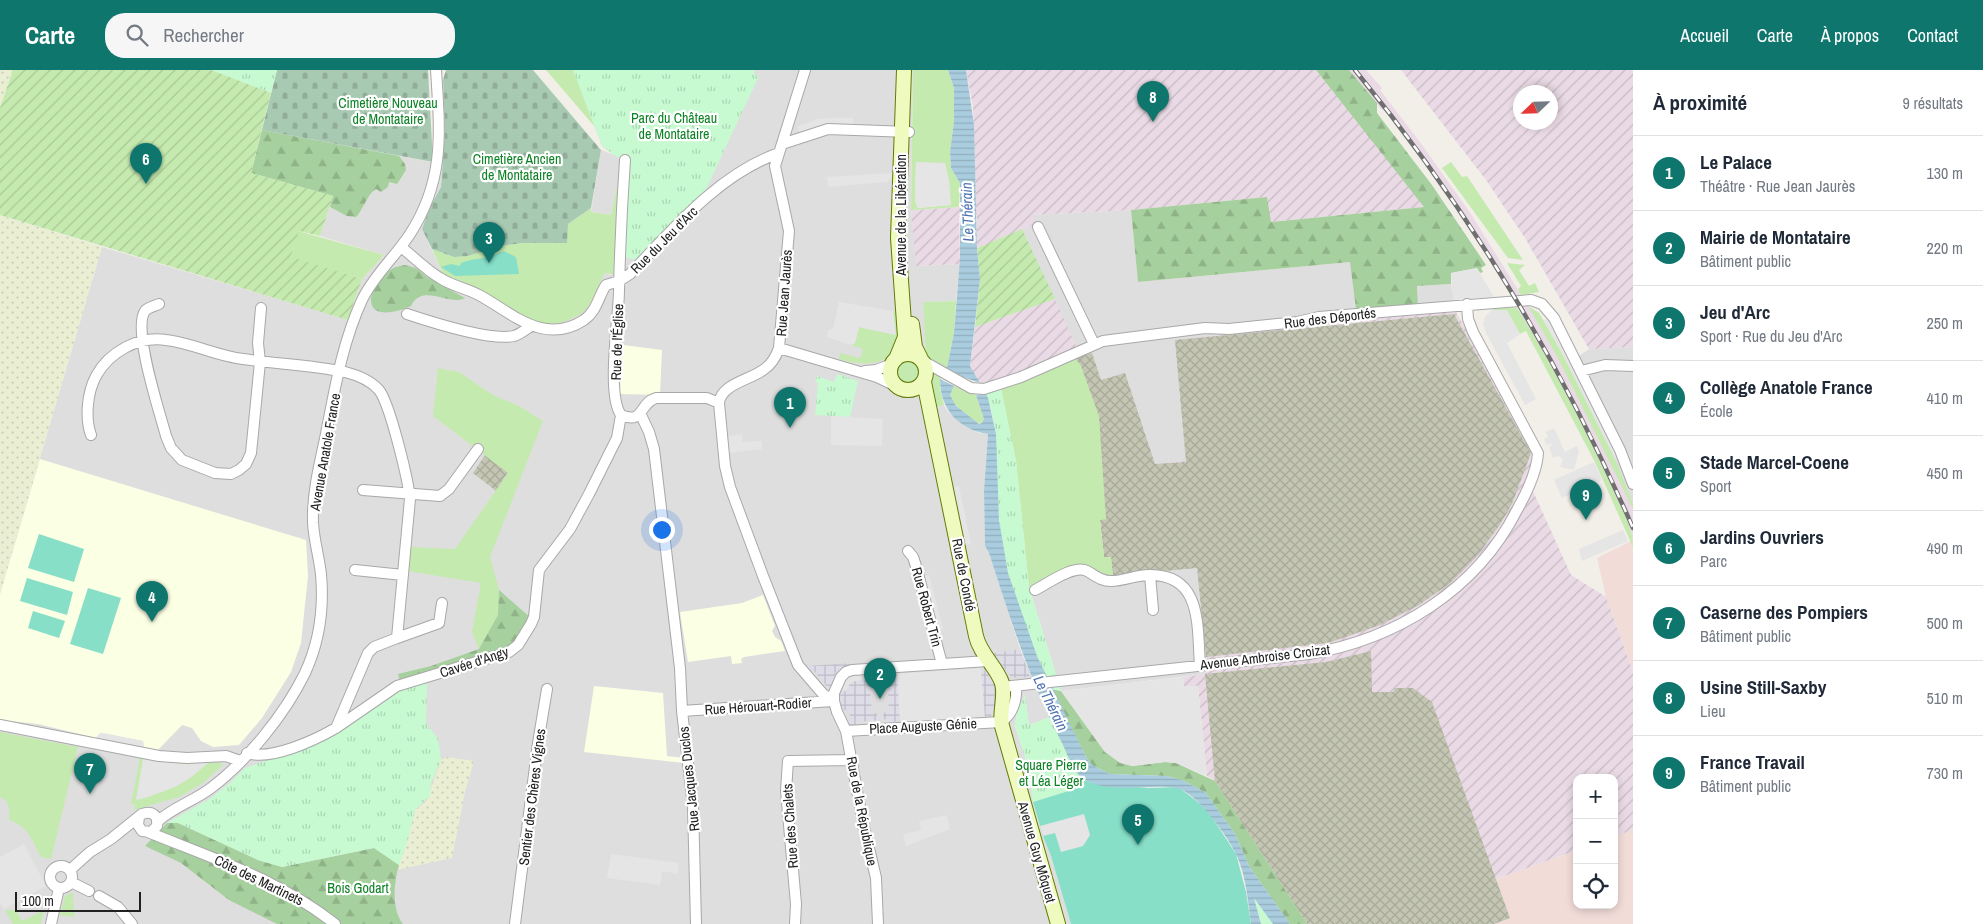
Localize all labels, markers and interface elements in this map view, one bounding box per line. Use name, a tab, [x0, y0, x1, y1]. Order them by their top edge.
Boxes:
search box	[105, 13, 455, 58]
text: Carte	[25, 19, 75, 51]
icon: search	[123, 21, 151, 49]
text: Rechercher	[163, 22, 244, 48]
text: Accueil	[1680, 23, 1729, 48]
text: Carte	[1757, 23, 1793, 48]
text: À propos	[1821, 23, 1879, 48]
text: Contact	[1907, 23, 1958, 48]
pin: 8	[1137, 81, 1169, 122]
north arrow	[1513, 85, 1558, 130]
text: À proximité	[1653, 88, 1747, 117]
text: 9 résultats	[1902, 92, 1963, 114]
park label: Cimetière Nouveau de Montataire	[338, 94, 438, 128]
park label: Parc du Château de Montataire	[631, 109, 717, 143]
pin: 6	[130, 143, 162, 184]
text: Le Palace	[1700, 149, 1772, 175]
park label: Cimetière Ancien de Montataire	[473, 150, 561, 184]
street label: Avenue de la Libération	[892, 154, 910, 277]
text: 1	[1665, 162, 1673, 184]
text: 130 m	[1927, 162, 1963, 184]
text: Théâtre · Rue Jean Jaurès	[1700, 175, 1855, 197]
water label: Le Thérain	[955, 182, 979, 242]
street label: Rue du Jeu d'Arc	[627, 202, 702, 277]
pin: 3	[473, 222, 505, 263]
text: Mairie de Montataire	[1700, 224, 1851, 250]
text: 2	[1665, 237, 1673, 259]
text: 220 m	[1927, 237, 1963, 259]
street label: Rue Jean Jaurès	[772, 249, 796, 337]
text: Bâtiment public	[1700, 250, 1791, 272]
text: Jeu d'Arc	[1700, 299, 1770, 325]
street label: Rue de l'Église	[607, 303, 627, 381]
street label: Rue des Déportés	[1283, 303, 1377, 333]
text: 3	[1665, 312, 1673, 334]
text: 250 m	[1927, 312, 1963, 334]
text: Sport · Rue du Jeu d'Arc	[1700, 325, 1843, 347]
text: Collège Anatole France	[1700, 374, 1873, 400]
pin: 1	[774, 387, 806, 428]
text: 4	[1665, 387, 1673, 409]
text: 410 m	[1927, 387, 1963, 409]
street label: Avenue Anatole France	[306, 392, 344, 513]
text: École	[1700, 400, 1733, 422]
text: Stade Marcel-Coene	[1700, 449, 1849, 475]
text: 5	[1665, 462, 1673, 484]
text: 450 m	[1927, 462, 1963, 484]
text: Sport	[1700, 475, 1731, 497]
pin: 9	[1570, 479, 1602, 520]
your location	[649, 517, 675, 543]
text: Jardins Ouvriers	[1700, 524, 1824, 550]
street label: Rue de Condé	[948, 537, 980, 613]
text: 6	[1665, 537, 1673, 559]
text: 490 m	[1927, 537, 1963, 559]
text: Parc	[1700, 550, 1727, 572]
street label: Rue Robert Trin	[908, 565, 946, 649]
pin: 4	[136, 581, 168, 622]
text: Caserne des Pompiers	[1700, 599, 1868, 625]
text: 7	[1665, 612, 1673, 634]
text: 500 m	[1927, 612, 1963, 634]
text: Bâtiment public	[1700, 625, 1791, 647]
street label: Avenue Ambroise Croizat	[1198, 640, 1331, 674]
street label: Cavée d'Angy	[437, 642, 511, 682]
pin: 2	[864, 658, 896, 699]
water label: Le Thérain	[1029, 672, 1073, 734]
text: Usine Still-Saxby	[1700, 674, 1826, 700]
text: 8	[1665, 687, 1673, 709]
text: 510 m	[1927, 687, 1963, 709]
street label: Rue Hérouart-Rodier	[704, 693, 812, 719]
text: Lieu	[1700, 700, 1726, 722]
street label: Place Auguste Génie	[869, 714, 977, 738]
street label: Rue Jacques Duclos	[675, 725, 703, 832]
street label: Sentier des Chères Vignes	[515, 727, 549, 866]
text: France Travail	[1700, 749, 1805, 775]
pin: 7	[74, 753, 106, 794]
street label: Rue de la République	[843, 755, 881, 867]
park label: Square Pierre et Léa Léger	[1015, 756, 1087, 790]
text: 9	[1665, 762, 1673, 784]
text: 730 m	[1927, 762, 1963, 784]
map controls	[1573, 774, 1618, 909]
button: +	[1573, 774, 1618, 819]
text: Bâtiment public	[1700, 775, 1791, 797]
street label: Rue des Chalets	[778, 783, 802, 869]
street label: Avenue Guy Môquet	[1014, 798, 1060, 905]
pin: 5	[1122, 804, 1154, 845]
button: −	[1573, 819, 1618, 864]
street label: Côte des Martinets	[211, 851, 307, 909]
button: locate	[1573, 864, 1618, 909]
park label: Bois Godart	[327, 879, 389, 897]
scale bar	[15, 889, 141, 912]
text: 100 m	[22, 892, 54, 910]

